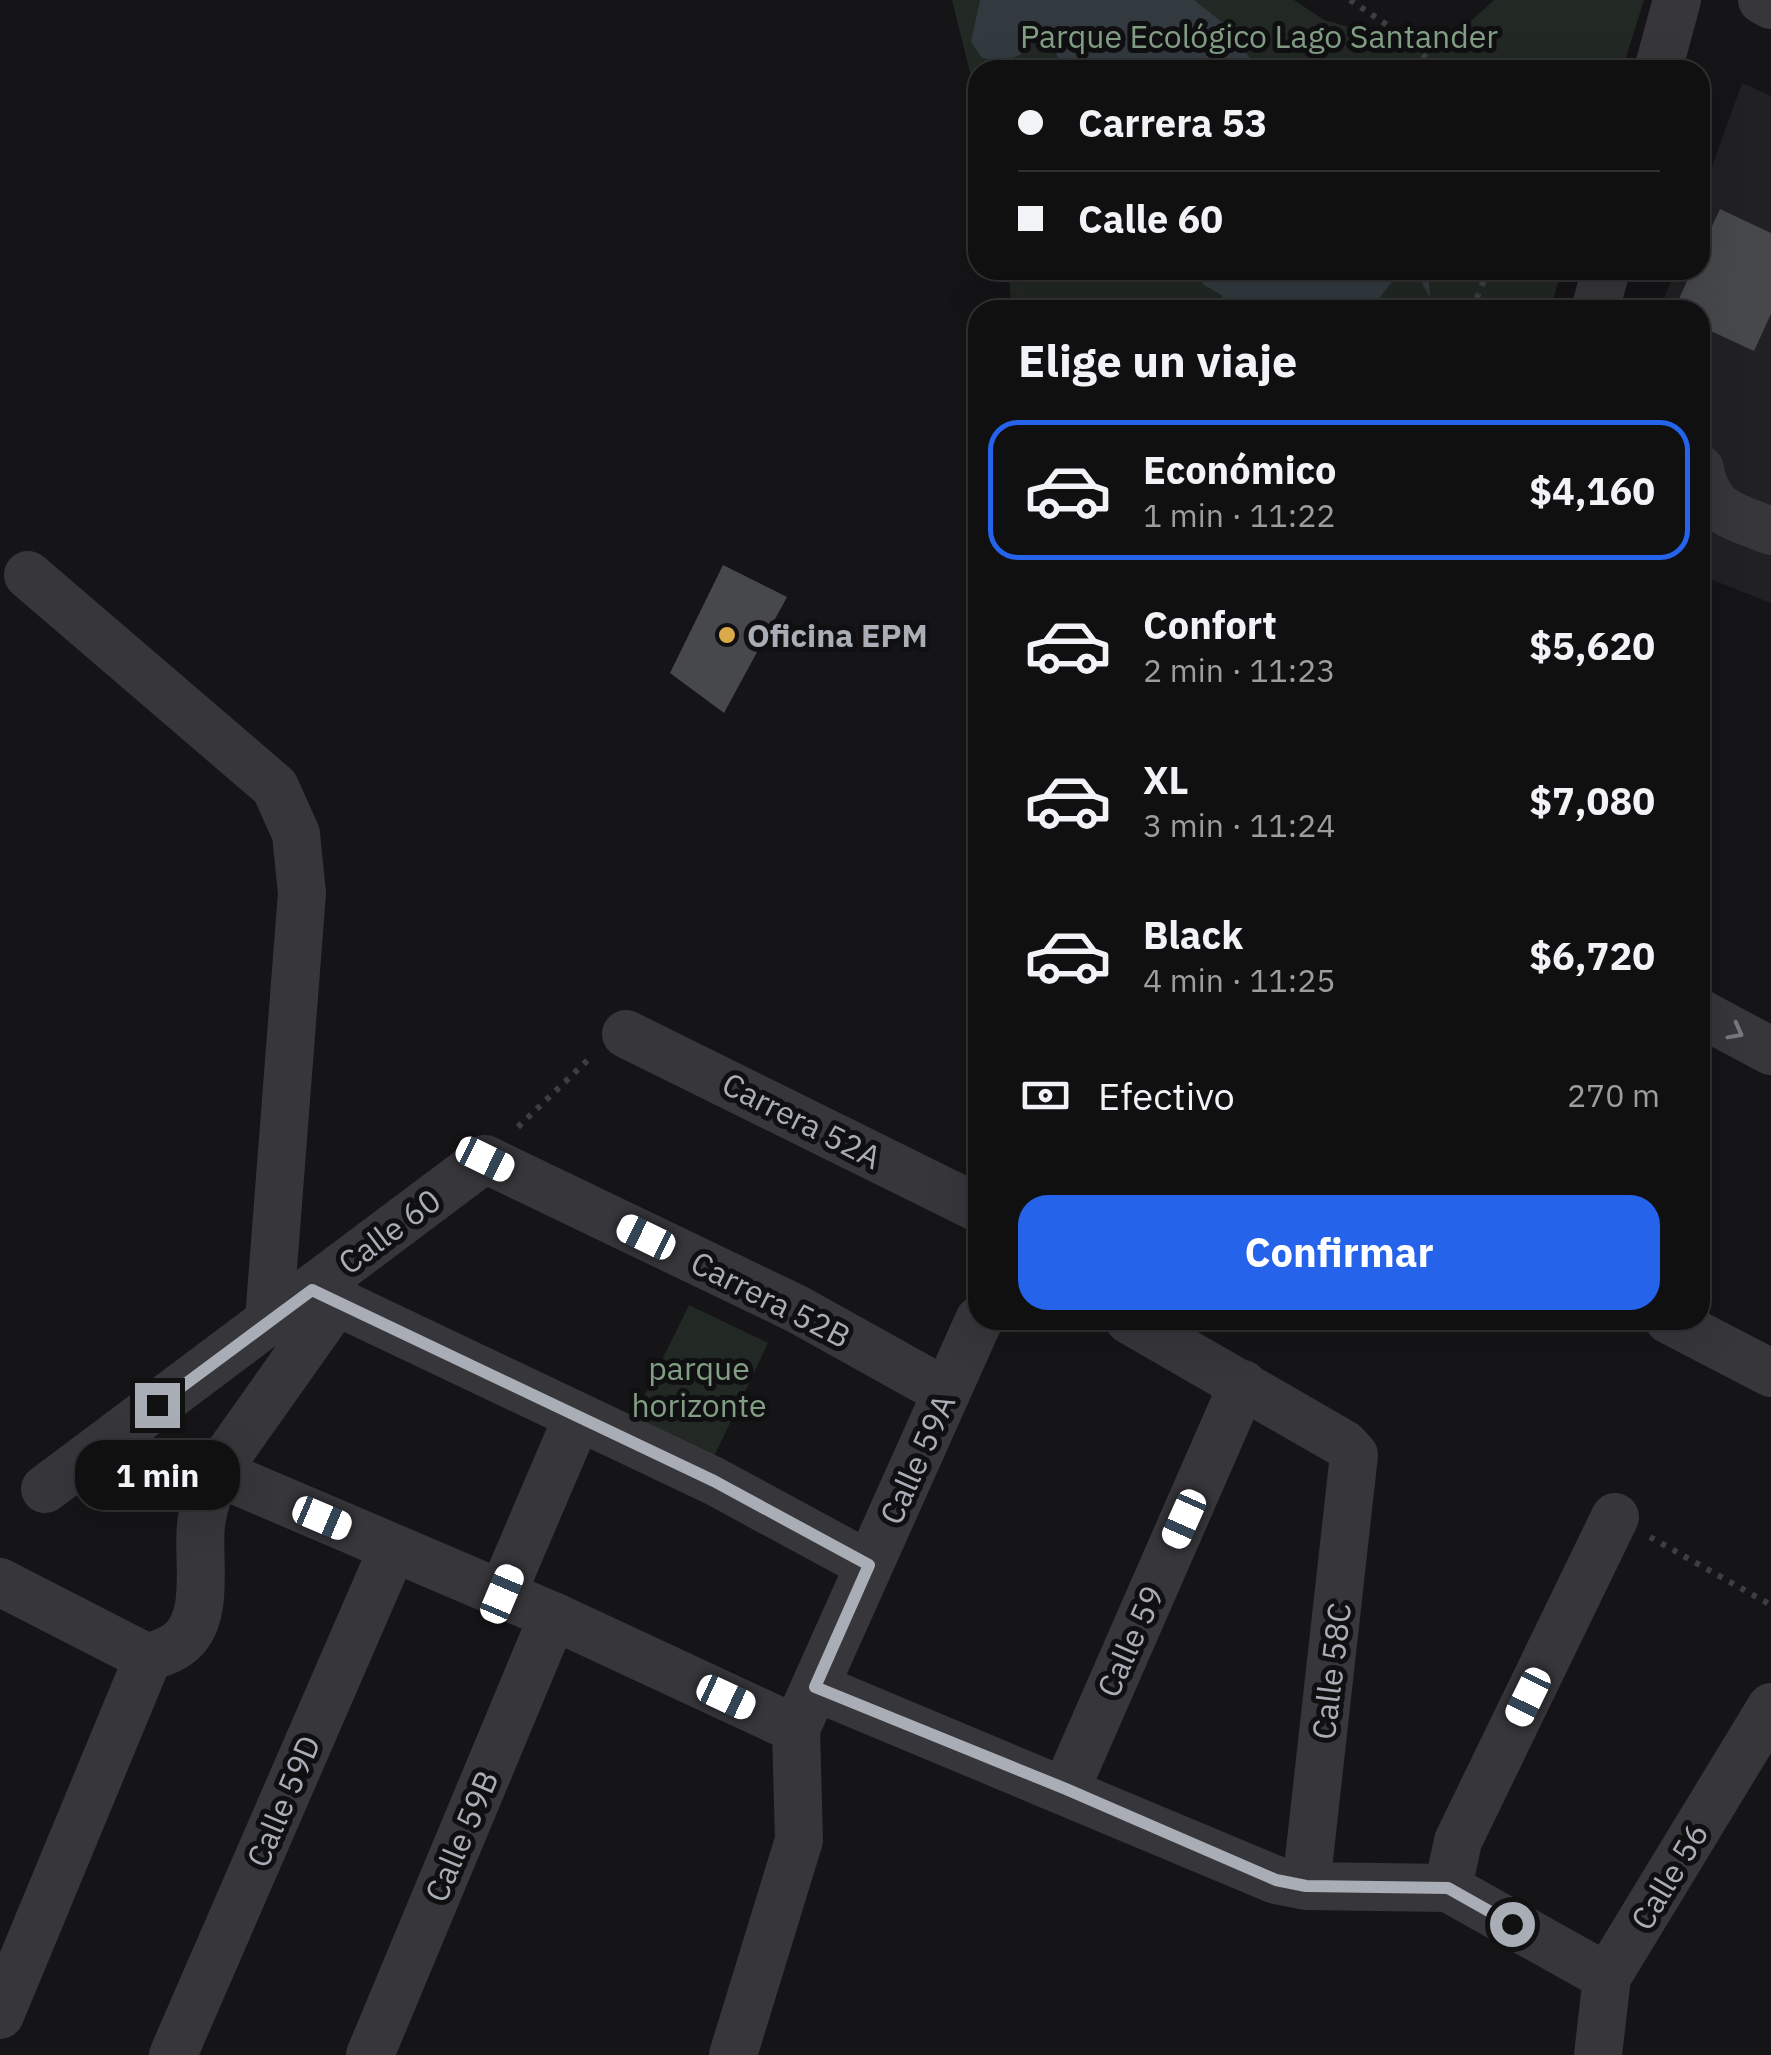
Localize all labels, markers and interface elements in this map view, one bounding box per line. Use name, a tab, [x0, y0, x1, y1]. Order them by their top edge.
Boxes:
park label: Parque Ecológico Lago Santander	[1020, 15, 1498, 57]
text: Carrera 53	[1078, 98, 1267, 147]
text: Calle 60	[1078, 194, 1223, 243]
text: Elige un viaje	[1018, 331, 1297, 389]
icon: car	[1023, 445, 1113, 535]
text: Económico	[1143, 445, 1336, 494]
text: $4,160	[1529, 466, 1655, 515]
text: 1 min · 11:22	[1143, 494, 1336, 536]
icon: car	[1023, 600, 1113, 690]
text: Confort	[1143, 600, 1277, 649]
place label: Oficina EPM	[747, 614, 928, 656]
text: $5,620	[1529, 621, 1655, 670]
marker: Oficina EPM	[716, 624, 738, 646]
text: 2 min · 11:23	[1143, 649, 1336, 691]
icon: car	[1023, 755, 1113, 845]
text: XL	[1143, 755, 1189, 804]
text: $7,080	[1529, 776, 1655, 825]
text: 3 min · 11:24	[1143, 804, 1336, 846]
icon: car	[1023, 910, 1113, 1000]
text: Black	[1143, 910, 1243, 959]
text: $6,720	[1529, 931, 1655, 980]
text: 4 min · 11:25	[1143, 959, 1336, 1001]
one-way arrow	[1725, 1020, 1743, 1039]
street label: Carrera 52A	[715, 1062, 889, 1178]
icon: cash	[1018, 1068, 1073, 1123]
text: Efectivo	[1098, 1071, 1235, 1120]
text: 270 m	[1567, 1074, 1660, 1116]
car	[451, 1132, 519, 1186]
street label: Calle 60	[329, 1179, 449, 1283]
button: Confirmar	[1018, 1195, 1660, 1310]
car	[612, 1210, 680, 1264]
street label: Carrera 52B	[684, 1241, 858, 1357]
park label: parque horizonte	[631, 1347, 767, 1426]
route end	[135, 1383, 180, 1428]
street label: Calle 59A	[870, 1387, 964, 1531]
callout: 1 min	[74, 1440, 240, 1510]
text: 1 min	[116, 1454, 199, 1496]
car	[1158, 1485, 1210, 1553]
car	[289, 1492, 355, 1544]
car	[476, 1561, 528, 1627]
street label: Calle 59	[1087, 1579, 1173, 1703]
street label: Calle 58C	[1302, 1600, 1360, 1742]
car	[1501, 1663, 1555, 1731]
car	[692, 1671, 760, 1723]
street label: Calle 59D	[236, 1729, 330, 1873]
street label: Calle 59B	[415, 1764, 507, 1908]
street label: Calle 56	[1621, 1815, 1717, 1937]
route start	[1490, 1902, 1535, 1947]

